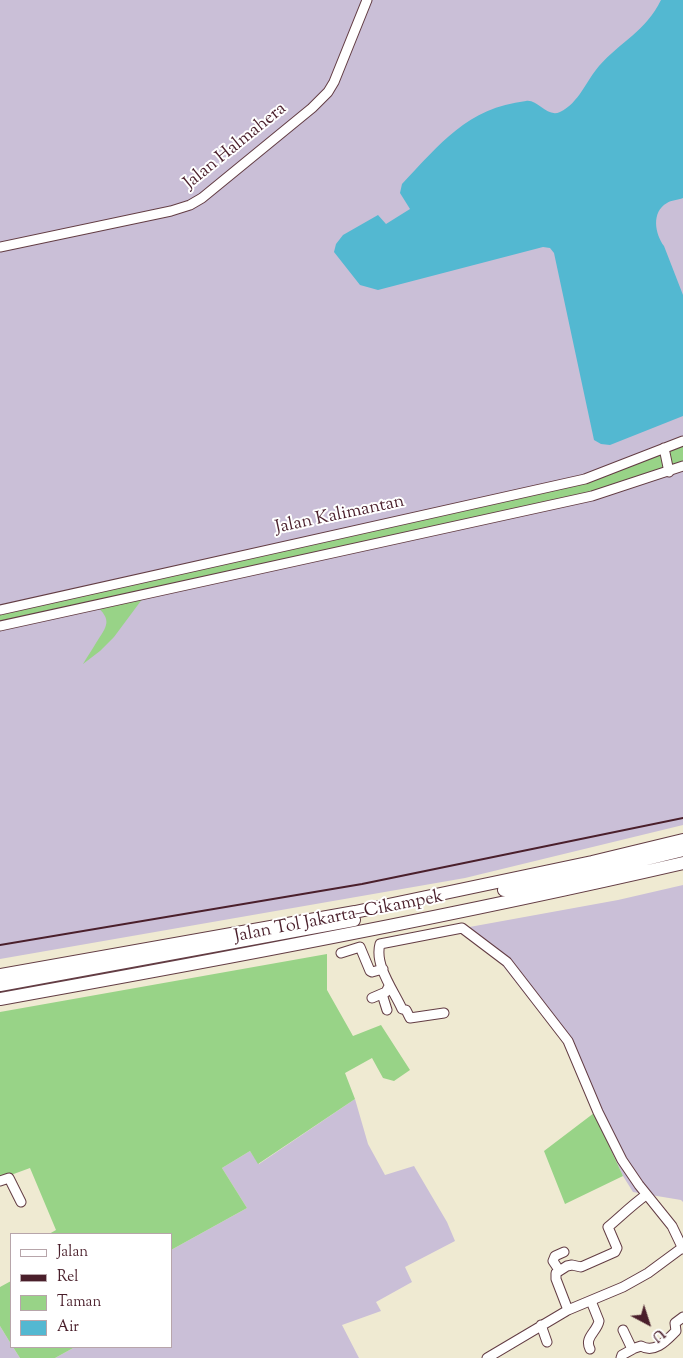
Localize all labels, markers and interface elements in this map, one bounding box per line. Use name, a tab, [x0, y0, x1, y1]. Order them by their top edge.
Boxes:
street label: Jalan Halmahera	[180, 99, 292, 195]
street label: Jalan Kalimantan	[273, 492, 407, 540]
street label: Jalan Tol Jakarta–Cikampek	[233, 887, 445, 949]
legend	[10, 1233, 172, 1348]
text: Jalan	[57, 1242, 88, 1263]
text: Rel	[57, 1267, 78, 1288]
text: Taman	[57, 1292, 101, 1313]
north arrow	[623, 1298, 673, 1348]
text: Air	[57, 1317, 79, 1338]
text: U	[647, 1323, 668, 1346]

